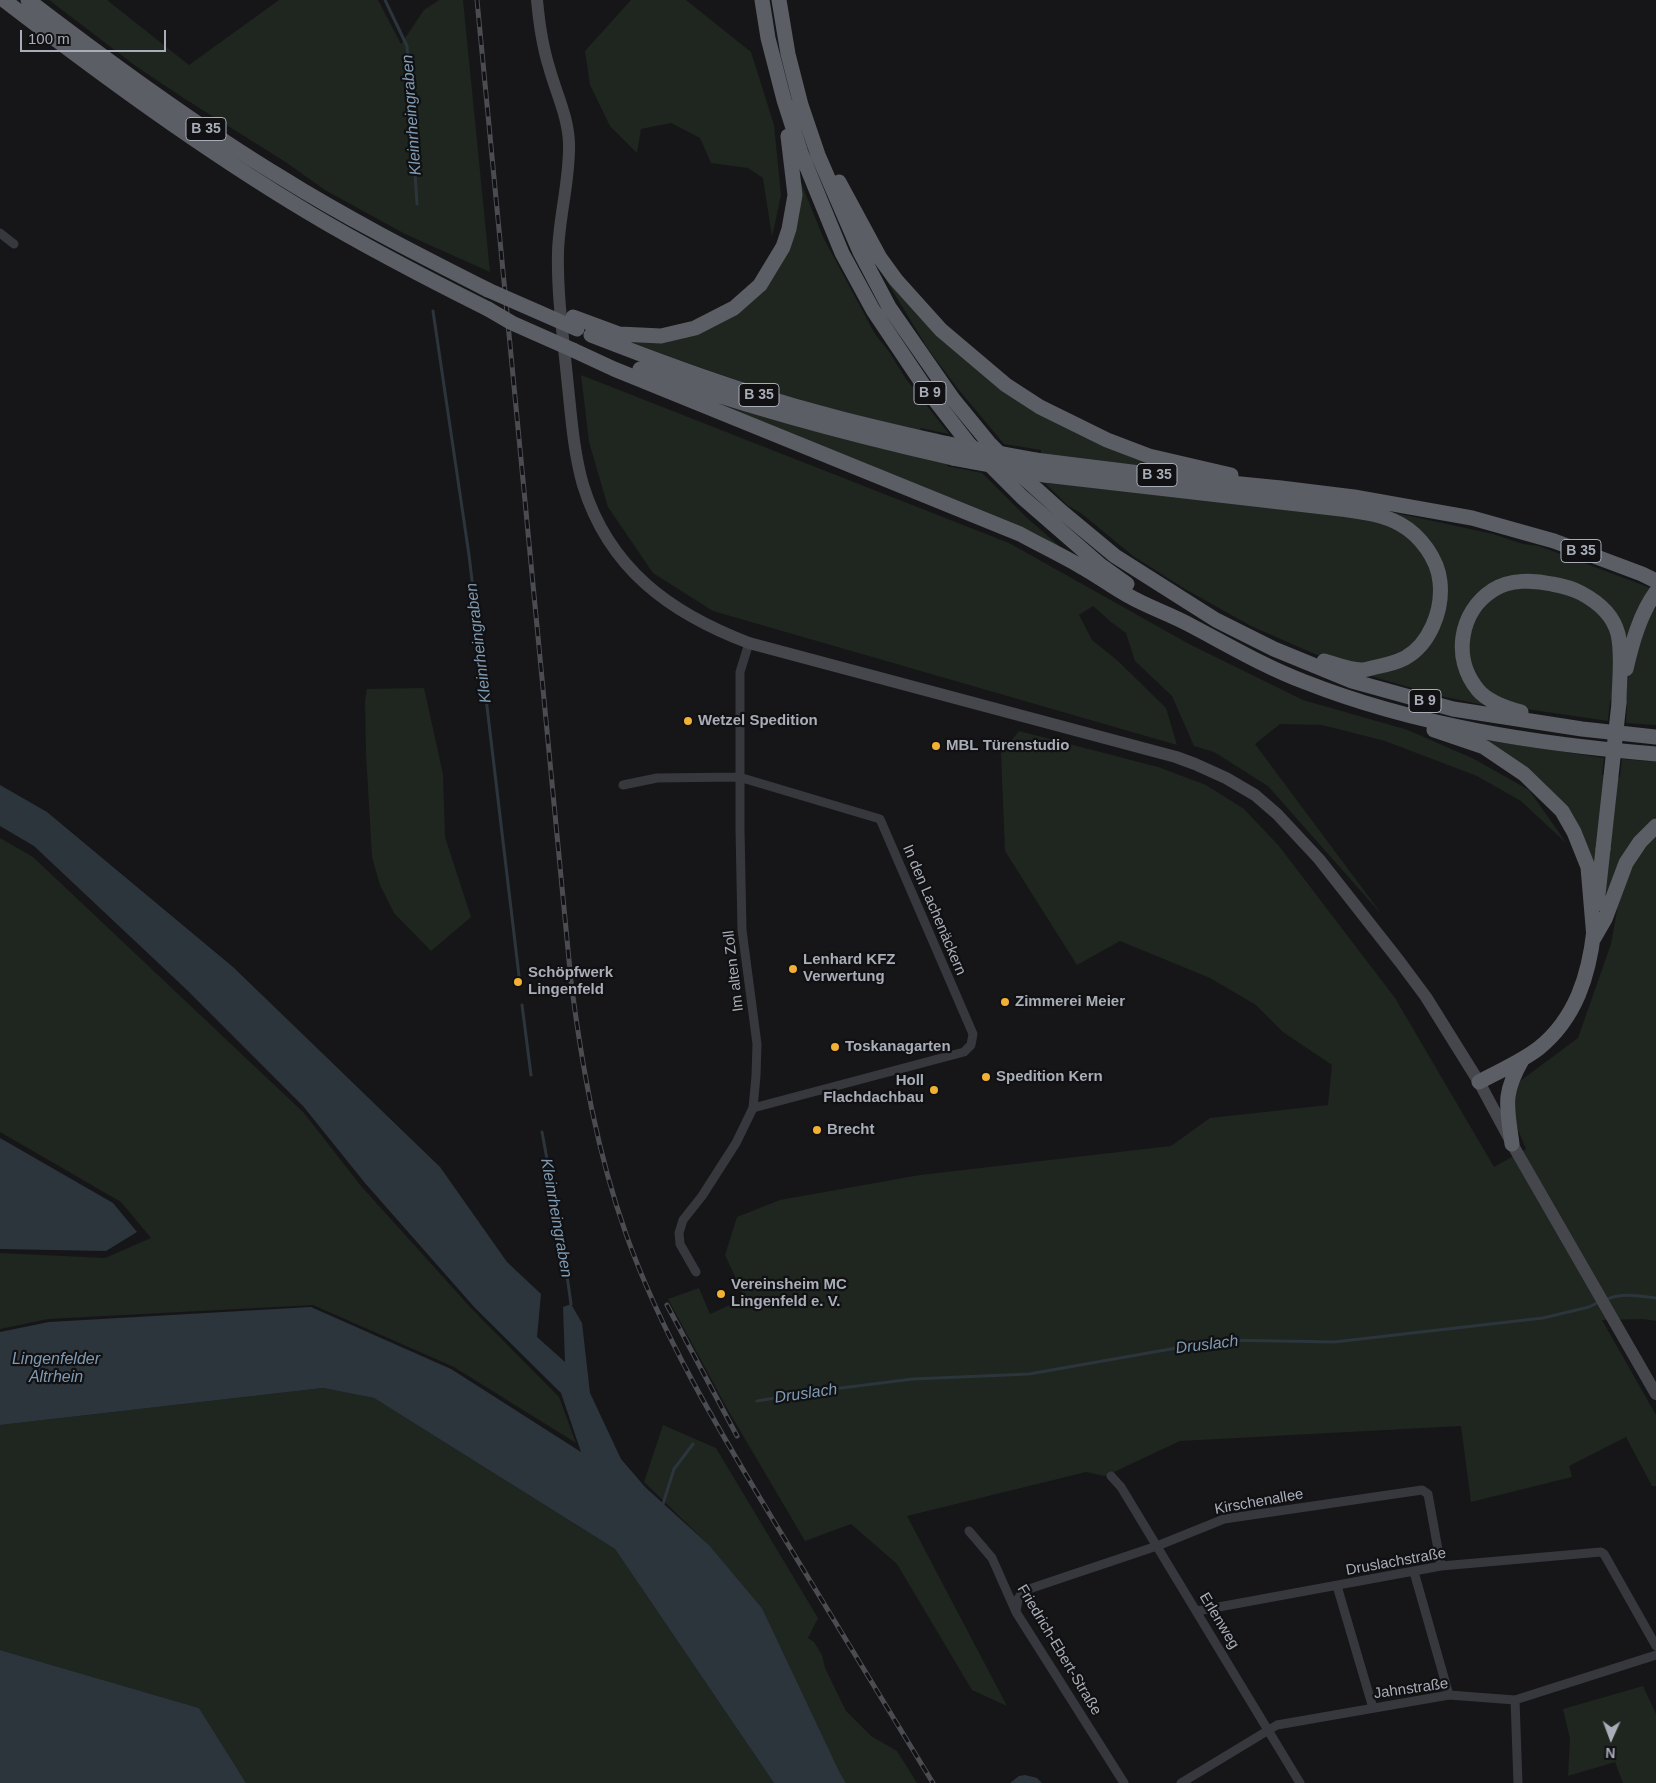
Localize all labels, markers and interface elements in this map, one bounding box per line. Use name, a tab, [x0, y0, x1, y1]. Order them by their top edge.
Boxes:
scale bar	[22, 20, 169, 52]
text: 100 m	[28, 30, 70, 47]
water label: Kleinrheingraben	[398, 54, 426, 176]
road number: B 35	[186, 118, 226, 140]
road number: B 9	[914, 382, 946, 404]
road number: B 35	[739, 384, 779, 406]
road number: B 35	[1137, 464, 1177, 486]
road number: B 35	[1561, 540, 1601, 562]
water label: Kleinrheingraben	[462, 582, 496, 704]
road number: B 9	[1409, 689, 1441, 712]
place label: Wetzel Spedition	[698, 712, 818, 730]
marker: Wetzel Spedition	[682, 715, 694, 727]
place label: MBL Türenstudio	[946, 737, 1069, 755]
marker: MBL Türenstudio	[930, 740, 942, 752]
street label: In den Lachenäckern	[898, 842, 970, 978]
street label: Im alten Zoll	[720, 929, 748, 1013]
place label: Lenhard KFZ Verwertung	[803, 951, 895, 986]
marker: Lenhard KFZ Verwertung	[787, 963, 799, 975]
place label: Schöpfwerk Lingenfeld	[528, 964, 613, 999]
marker: Schöpfwerk Lingenfeld	[512, 976, 524, 988]
place label: Zimmerei Meier	[1015, 993, 1125, 1011]
marker: Zimmerei Meier	[999, 996, 1011, 1008]
place label: Toskanagarten	[845, 1038, 951, 1056]
marker: Toskanagarten	[829, 1041, 841, 1053]
place label: Spedition Kern	[996, 1068, 1103, 1086]
marker: Spedition Kern	[980, 1071, 992, 1083]
place label: Holl Flachdachbau	[823, 1072, 924, 1107]
marker: Holl Flachdachbau	[928, 1084, 940, 1096]
place label: Brecht	[827, 1121, 875, 1139]
marker: Brecht	[811, 1124, 823, 1136]
water label: Kleinrheingraben	[536, 1157, 576, 1279]
place label: Vereinsheim MC Lingenfeld e. V.	[731, 1276, 847, 1311]
marker: Vereinsheim MC Lingenfeld e. V.	[715, 1288, 727, 1300]
water label: Druslach	[1174, 1332, 1240, 1358]
water label: Lingenfelder Altrhein	[12, 1350, 100, 1388]
water label: Druslach	[773, 1380, 839, 1408]
street label: Kirschenallee	[1213, 1485, 1305, 1519]
street label: Druslachstraße	[1344, 1544, 1448, 1580]
street label: Friedrich-Ebert-Straße	[1013, 1581, 1105, 1719]
street label: Erlenweg	[1195, 1590, 1243, 1652]
street label: Jahnstraße	[1373, 1675, 1449, 1703]
north arrow	[1586, 1713, 1636, 1763]
text: N	[1605, 1745, 1616, 1761]

